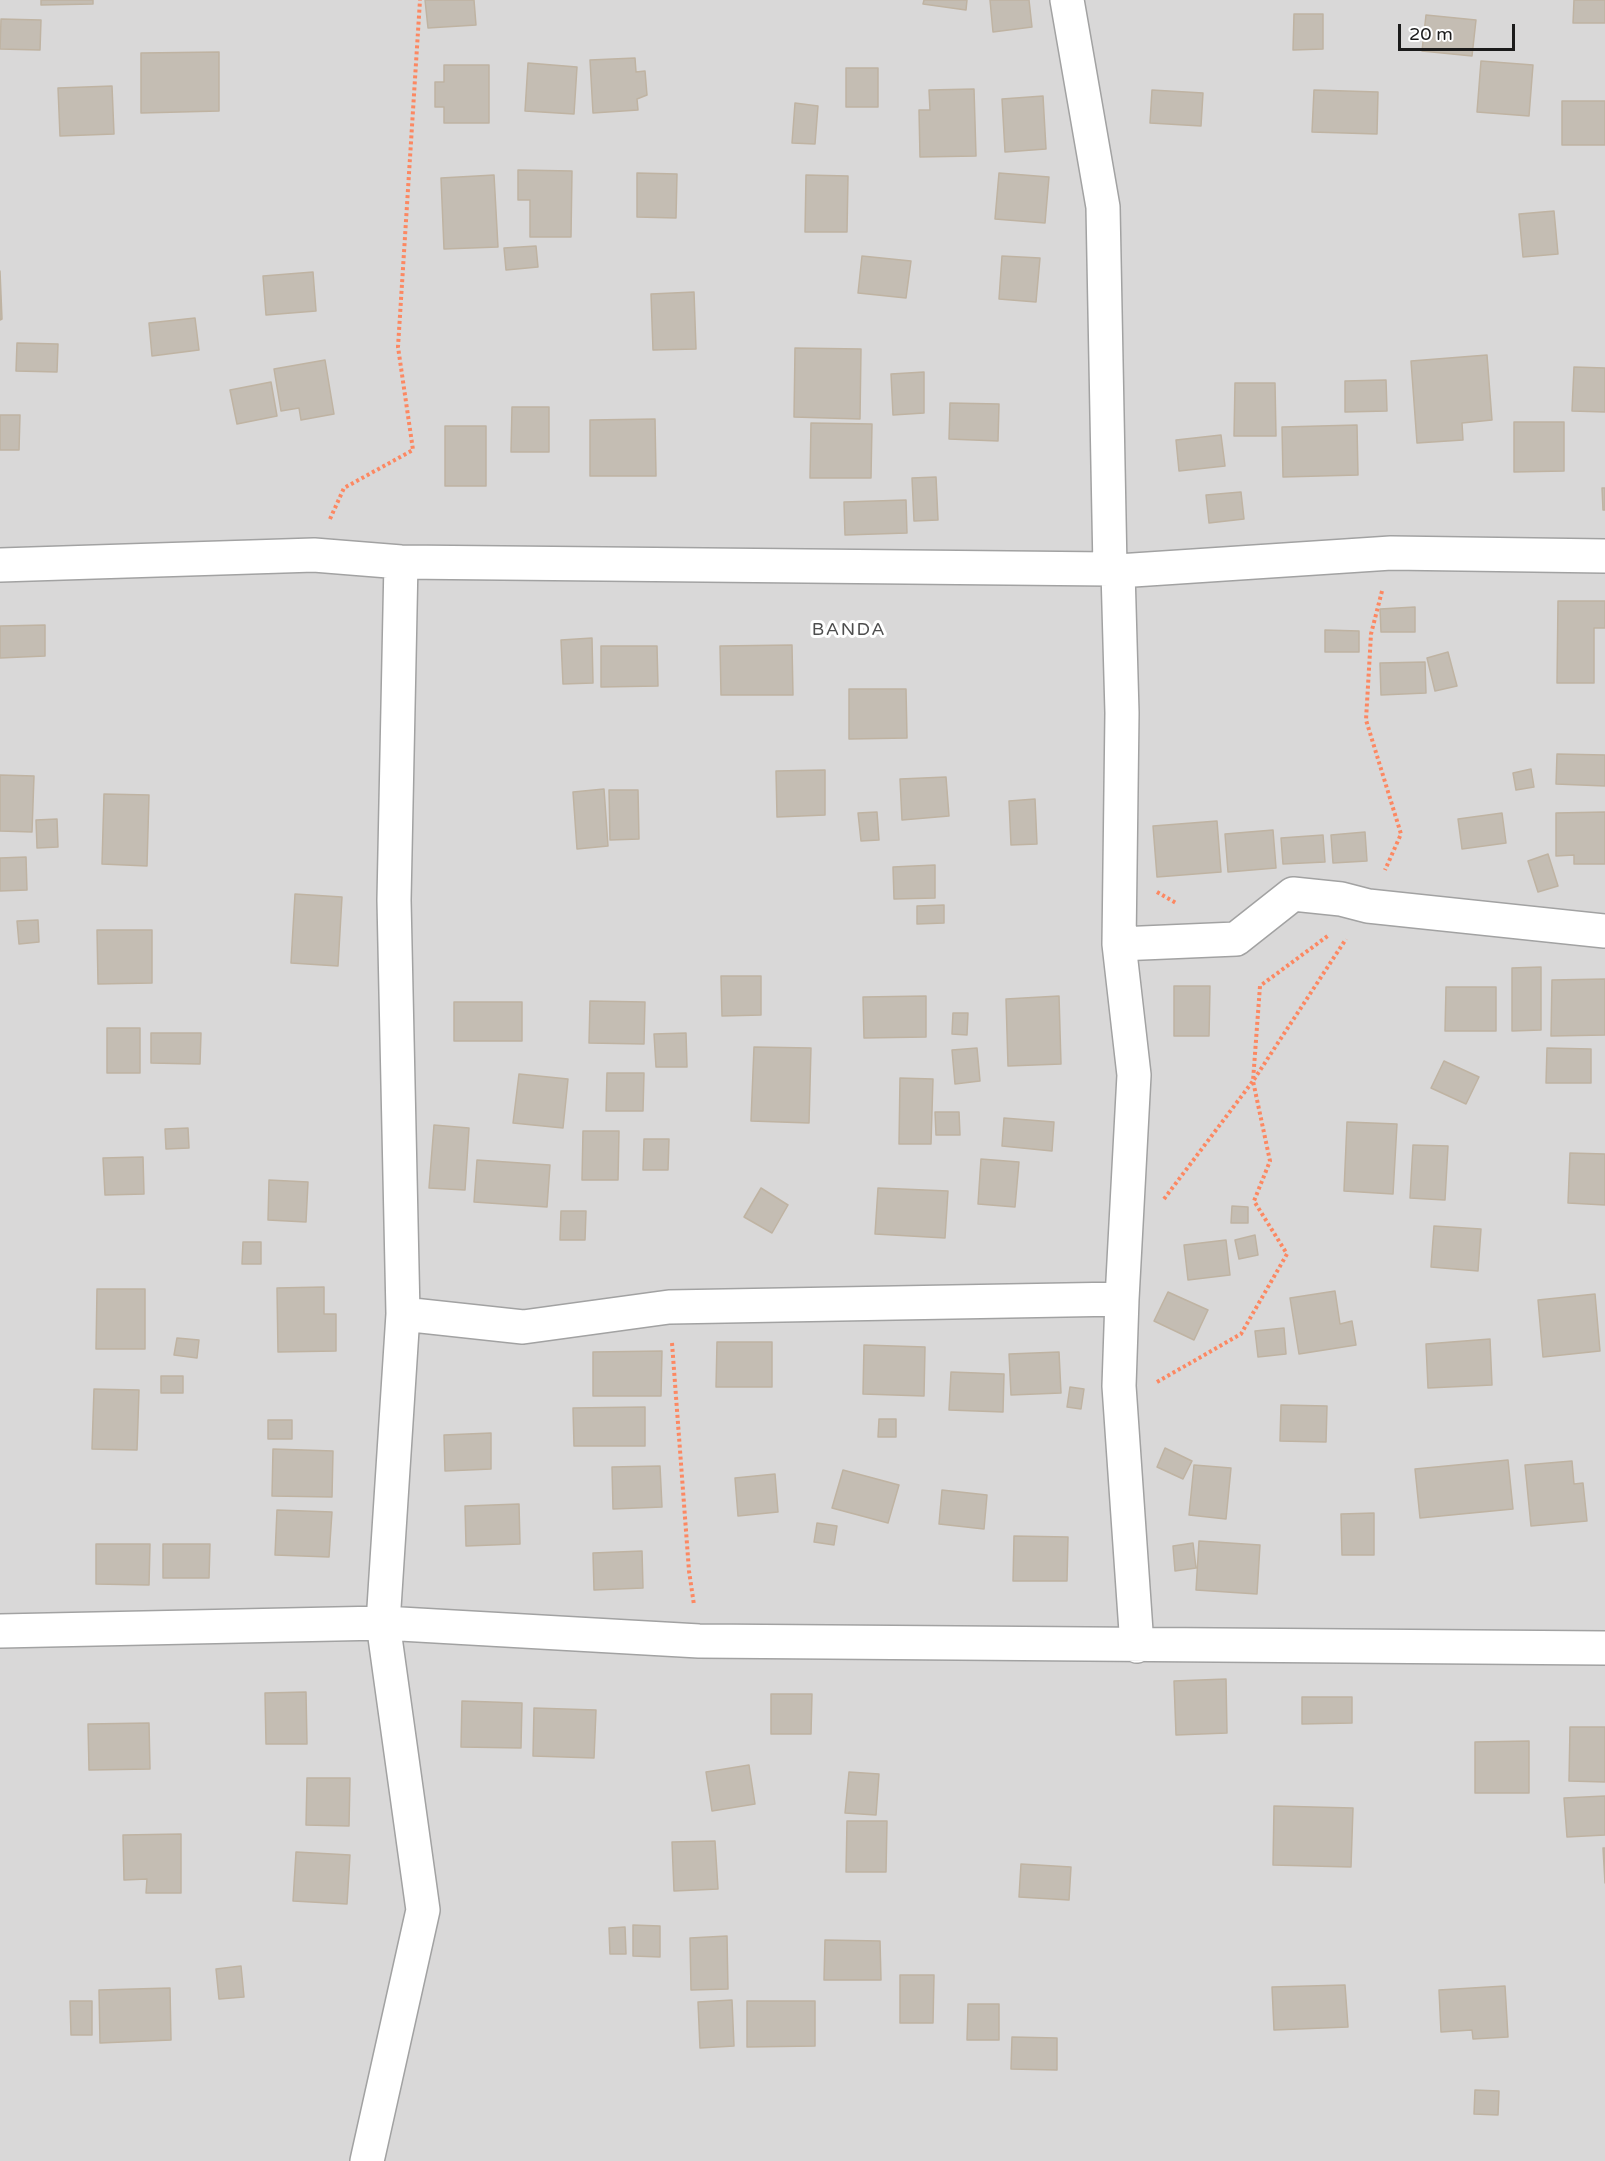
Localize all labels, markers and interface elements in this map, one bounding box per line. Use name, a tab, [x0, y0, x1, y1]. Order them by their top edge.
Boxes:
scale bar	[1401, 12, 1518, 50]
text: 20 m	[1409, 23, 1453, 45]
district label: BANDA	[812, 619, 886, 641]

